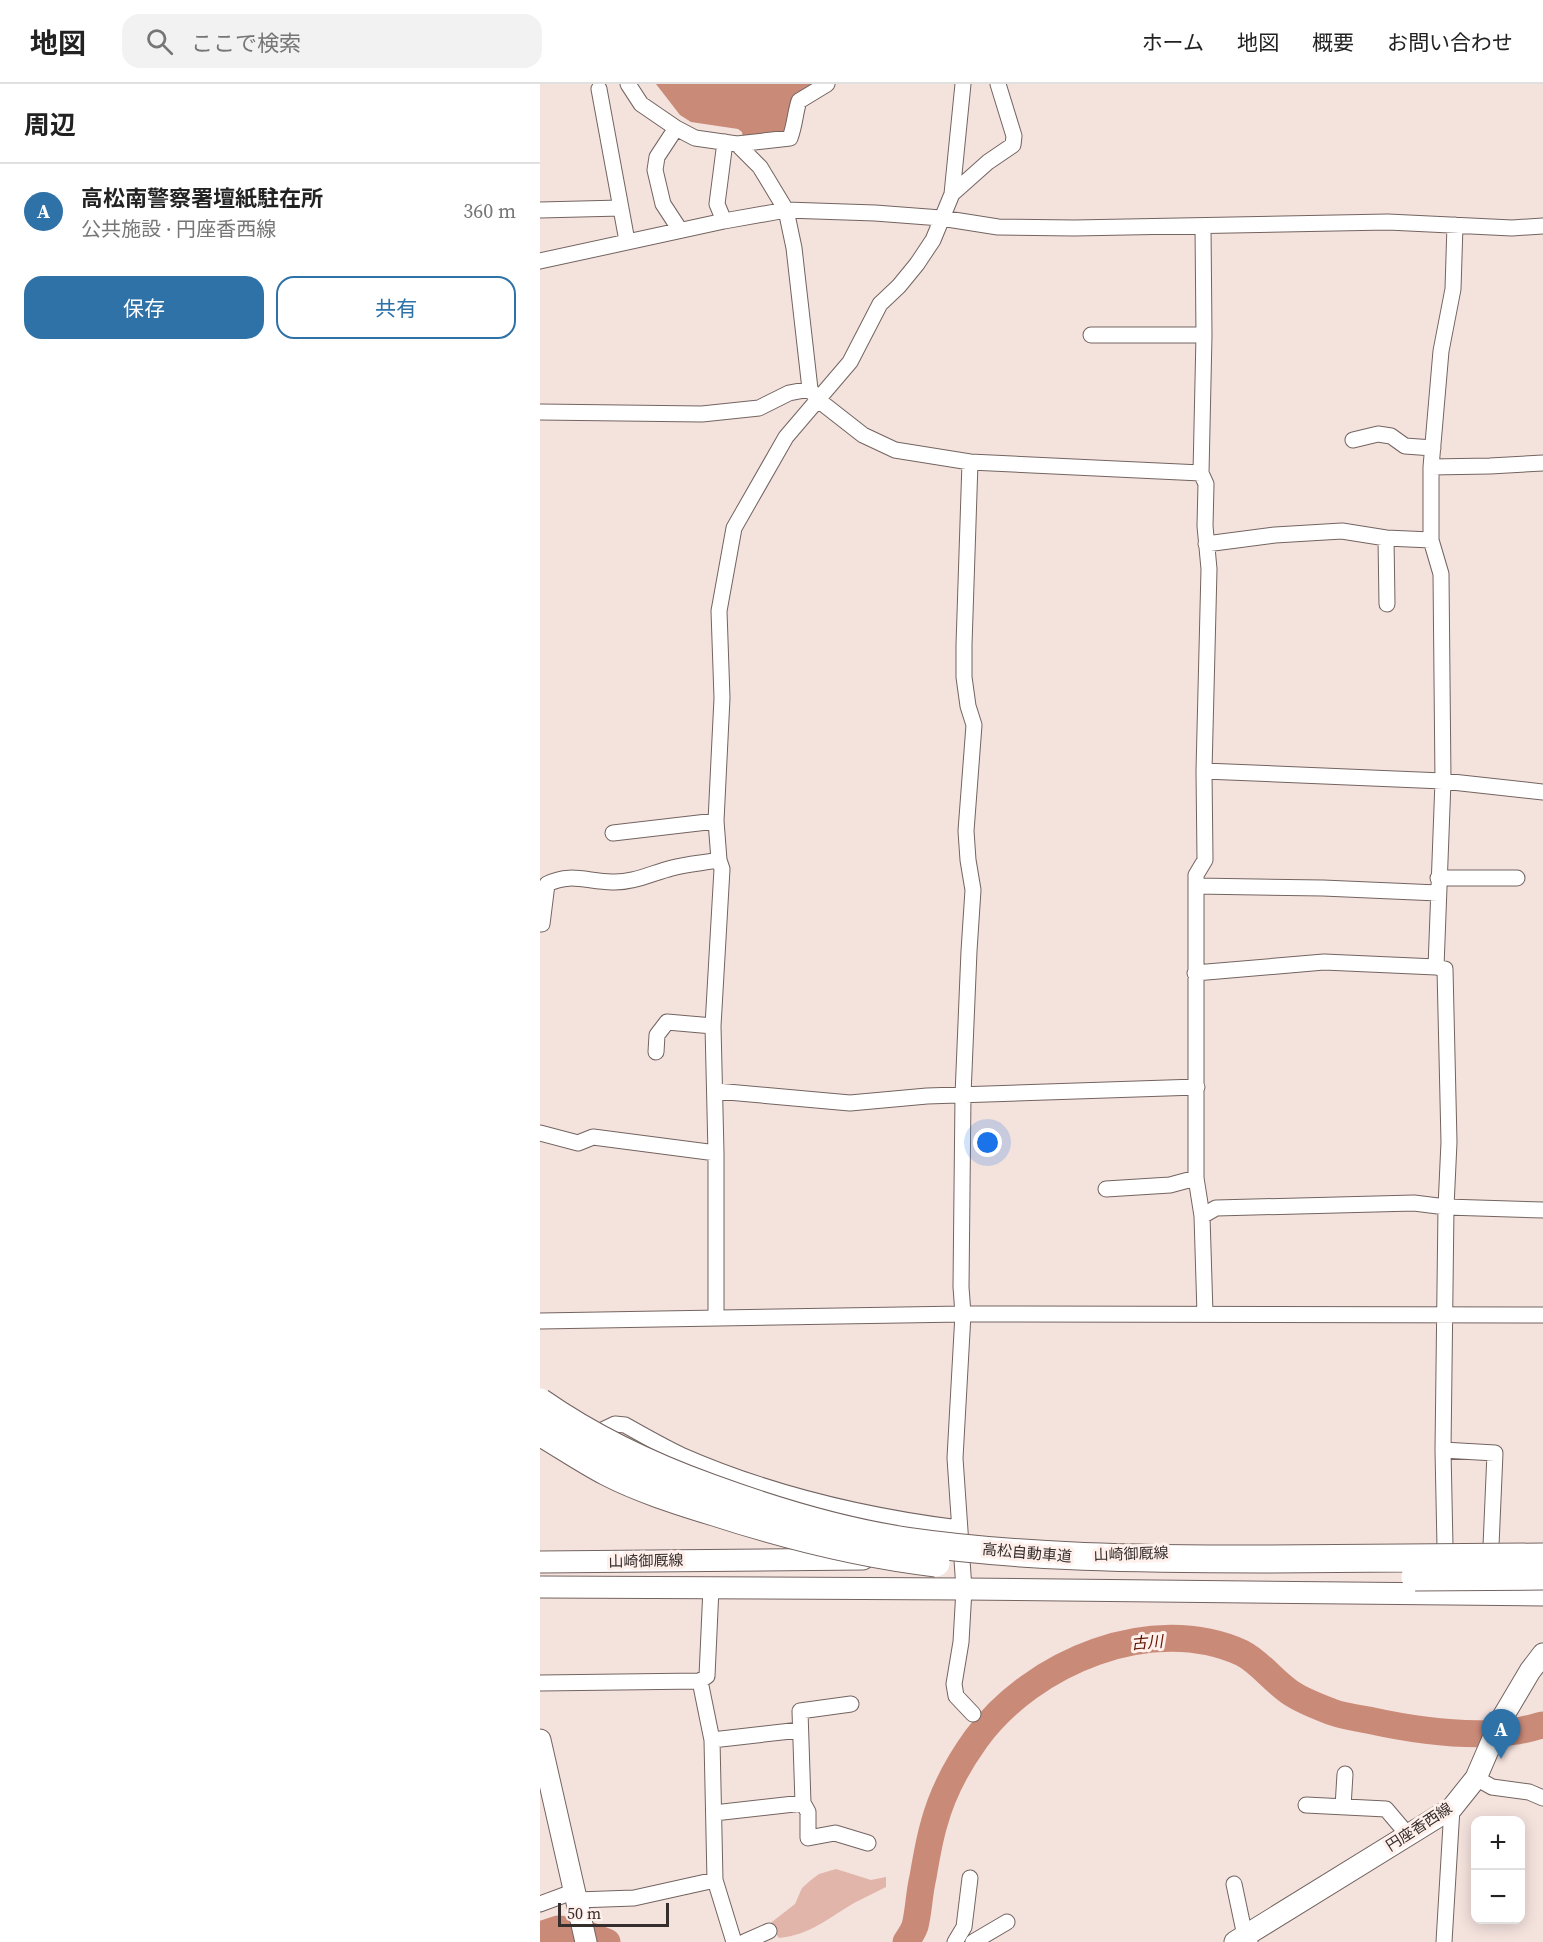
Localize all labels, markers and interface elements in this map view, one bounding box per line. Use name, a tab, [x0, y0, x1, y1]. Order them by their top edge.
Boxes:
search box	[122, 14, 542, 68]
text: 地図	[30, 24, 86, 62]
icon: search	[143, 25, 176, 58]
text: ここで検索	[191, 28, 301, 58]
text: ホーム	[1142, 28, 1204, 57]
text: 地図	[1237, 28, 1279, 57]
text: 概要	[1312, 28, 1354, 57]
text: お問い合わせ	[1387, 28, 1513, 57]
text: 周辺	[24, 107, 76, 143]
text: 高松南警察署壇紙駐在所	[81, 183, 323, 213]
text: A	[37, 197, 50, 225]
text: 360 m	[463, 197, 516, 225]
text: 公共施設 · 円座香西線	[81, 215, 276, 243]
button: 保存	[24, 276, 264, 339]
button: 共有	[276, 276, 516, 339]
your location	[973, 1128, 1002, 1157]
street label: 高松自動車道	[981, 1538, 1073, 1567]
street label: 山崎御厩線	[1093, 1542, 1169, 1565]
street label: 山崎御厩線	[608, 1549, 684, 1572]
water label: 古川	[1130, 1629, 1166, 1654]
pin: A	[1482, 1710, 1520, 1759]
street label: 円座香西線	[1382, 1797, 1456, 1856]
map controls	[1471, 1816, 1525, 1924]
button: +	[1471, 1816, 1525, 1870]
button: −	[1471, 1870, 1525, 1924]
scale bar	[558, 1900, 669, 1928]
text: 50 m	[567, 1902, 601, 1924]

